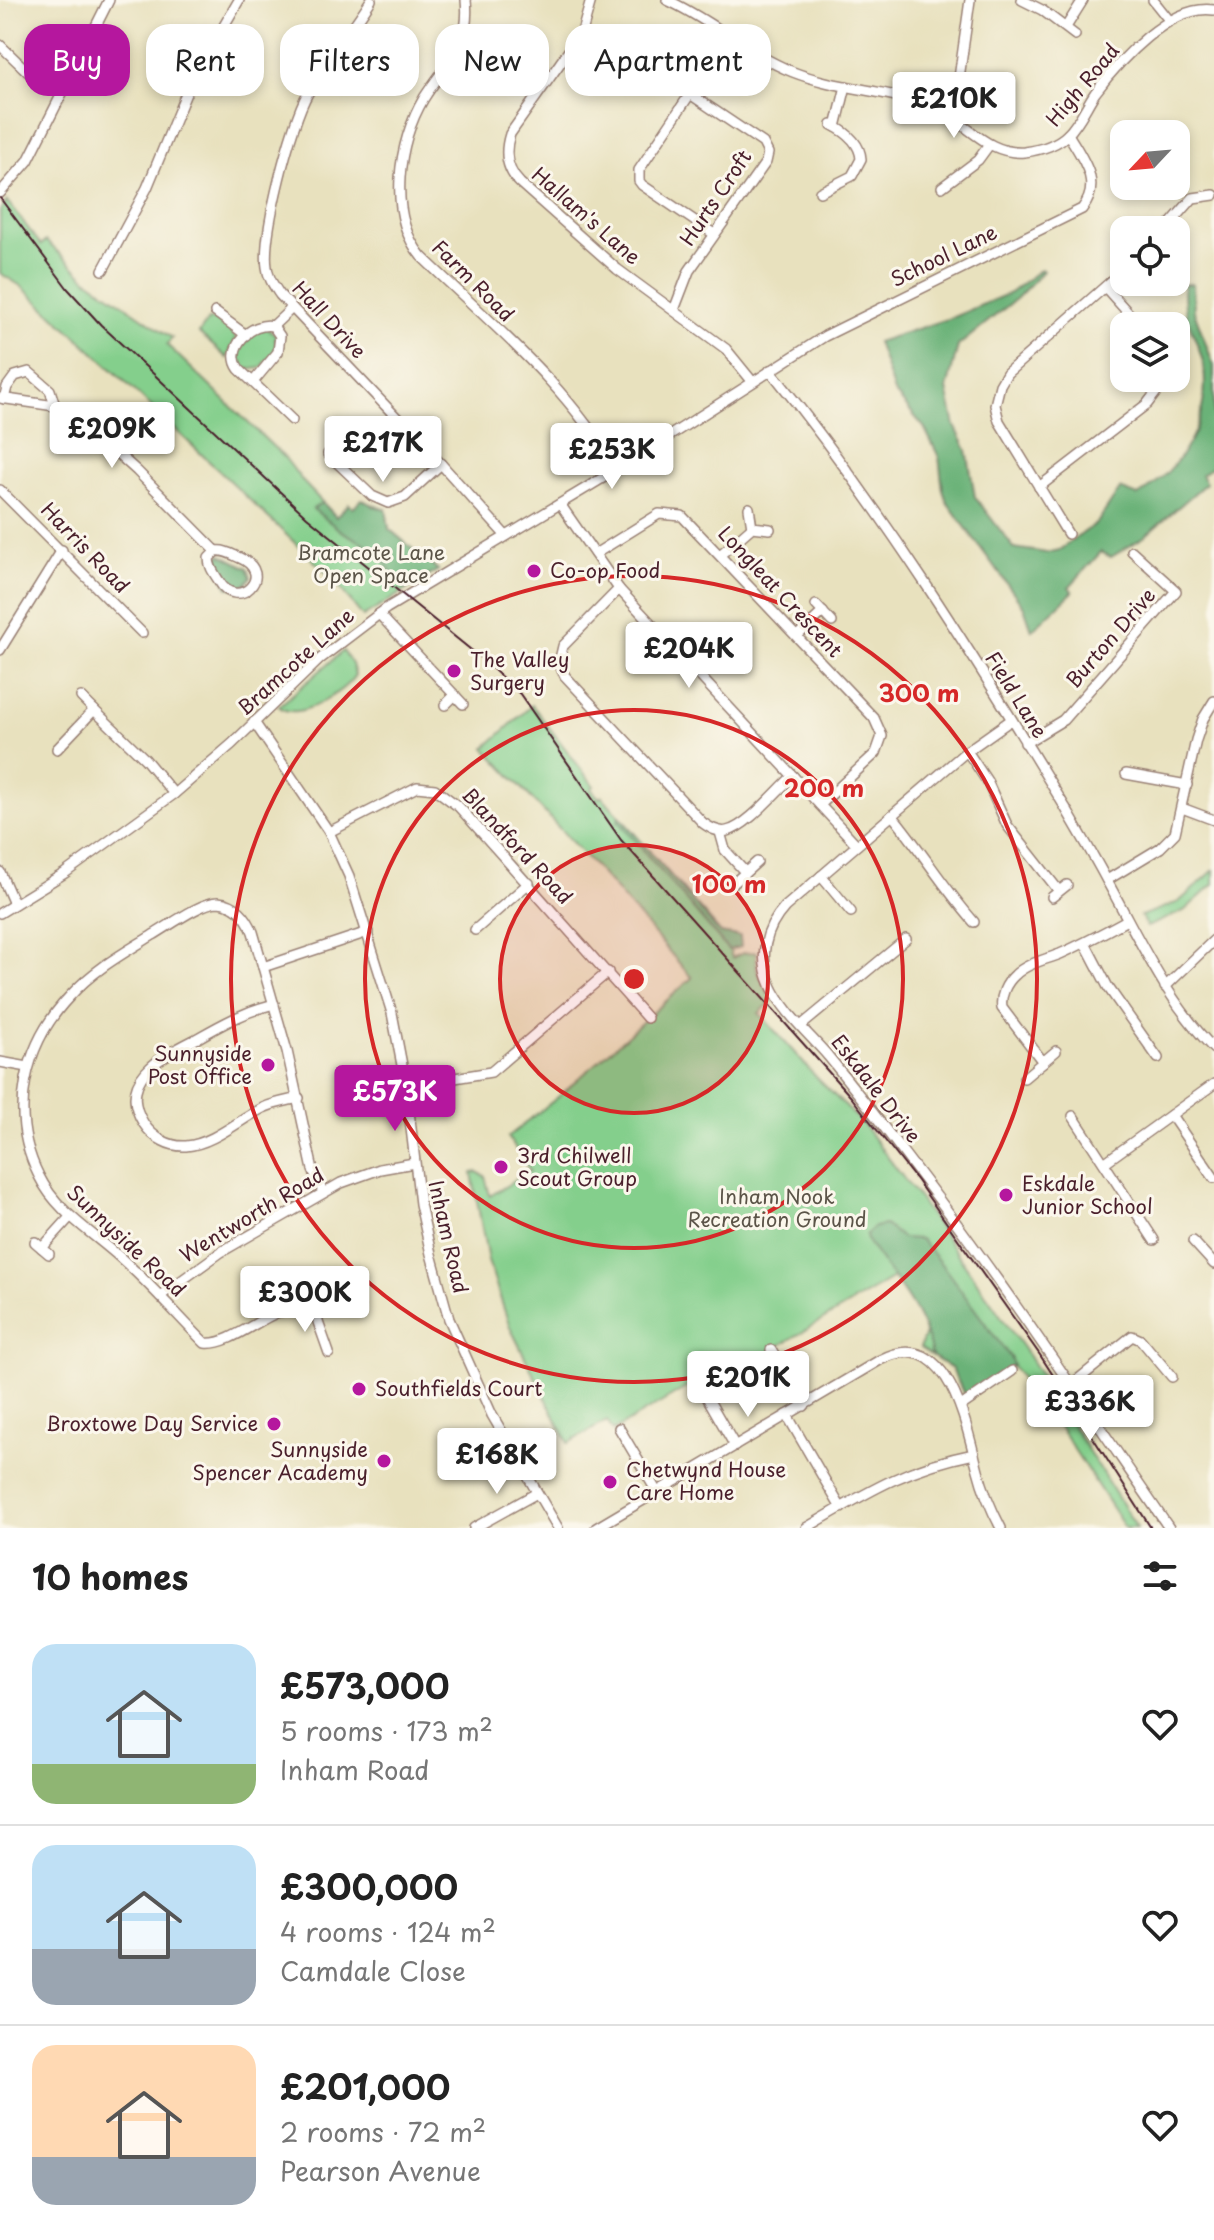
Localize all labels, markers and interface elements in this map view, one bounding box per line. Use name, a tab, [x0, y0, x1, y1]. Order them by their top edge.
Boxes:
chip: Buy	[24, 24, 130, 96]
chip: Rent	[146, 24, 264, 96]
chip: Filters	[280, 24, 419, 96]
chip: New	[435, 24, 549, 96]
chip: Apartment	[565, 24, 771, 96]
street label: High Road	[1038, 36, 1126, 132]
pin: £210K	[898, 72, 1010, 140]
text: £210K	[911, 78, 998, 117]
north arrow	[1110, 120, 1190, 200]
map controls	[1110, 120, 1190, 392]
street label: Hurts Croft	[672, 143, 758, 251]
street label: Hallam's Lane	[526, 159, 648, 271]
street label: School Lane	[885, 216, 1002, 294]
button: locate	[1110, 216, 1190, 296]
street label: Farm Road	[426, 232, 522, 328]
street label: Hall Drive	[286, 274, 374, 365]
button: layers	[1110, 312, 1190, 392]
pin: £209K	[56, 402, 168, 470]
text: £209K	[68, 408, 156, 447]
pin: £217K	[327, 416, 439, 484]
text: £217K	[343, 422, 423, 461]
pin: £253K	[556, 423, 668, 491]
text: £253K	[568, 429, 656, 468]
street label: Harris Road	[34, 495, 137, 600]
street label: Longleat Crescent	[712, 519, 850, 664]
park label: Bramcote Lane Open Space	[297, 537, 445, 590]
place label: Co-op Food	[550, 555, 660, 585]
marker: Co-op Food	[525, 562, 543, 580]
street label: Burton Drive	[1058, 581, 1162, 694]
street label: Bramcote Lane	[230, 600, 360, 722]
pin: £204K	[633, 622, 745, 690]
text: £204K	[644, 628, 734, 667]
place label: The Valley Surgery	[470, 644, 569, 697]
street label: Field Lane	[978, 645, 1055, 744]
marker: The Valley Surgery	[445, 662, 463, 680]
text: 300 m	[878, 674, 960, 710]
text: 200 m	[784, 769, 864, 805]
street label: Blandford Road	[455, 780, 580, 911]
text: 100 m	[692, 865, 766, 901]
centre of rings	[620, 965, 648, 993]
street label: Eskdale Drive	[825, 1028, 929, 1149]
place label: Sunnyside Post Office	[148, 1038, 252, 1091]
marker: Sunnyside Post Office	[259, 1056, 277, 1074]
pin: £573K	[339, 1065, 451, 1133]
text: £573K	[352, 1071, 438, 1110]
place label: 3rd Chilwell Scout Group	[517, 1140, 637, 1193]
marker: 3rd Chilwell Scout Group	[492, 1158, 510, 1176]
street label: Wentworth Road	[174, 1159, 329, 1269]
place label: Eskdale Junior School	[1022, 1168, 1153, 1221]
street label: Sunnyside Road	[60, 1177, 193, 1303]
street label: Inham Road	[421, 1177, 477, 1296]
park label: Inham Nook Recreation Ground	[687, 1181, 867, 1234]
marker: Eskdale Junior School	[997, 1186, 1015, 1204]
pin: £300K	[249, 1266, 361, 1334]
text: £300K	[258, 1272, 352, 1311]
pin: £201K	[692, 1351, 804, 1419]
text: £201K	[705, 1357, 791, 1396]
place label: Southfields Court	[375, 1373, 542, 1403]
pin: £336K	[1034, 1375, 1146, 1443]
marker: Southfields Court	[350, 1380, 368, 1398]
text: £336K	[1045, 1381, 1136, 1420]
place label: Broxtowe Day Service	[46, 1408, 258, 1438]
marker: Broxtowe Day Service	[265, 1415, 283, 1433]
pin: £168K	[441, 1428, 553, 1496]
place label: Sunnyside Spencer Academy	[193, 1434, 368, 1487]
text: £168K	[455, 1434, 539, 1473]
marker: Sunnyside Spencer Academy	[375, 1452, 393, 1470]
place label: Chetwynd House Care Home	[626, 1454, 786, 1507]
marker: Chetwynd House Care Home	[601, 1473, 619, 1491]
text: 10 homes	[32, 1550, 188, 1602]
icon: filters	[1138, 1554, 1182, 1598]
text: £573,000	[280, 1659, 449, 1711]
icon: home	[96, 1676, 192, 1772]
icon: heart	[1138, 1702, 1182, 1746]
text: 5 rooms · 173 m²	[280, 1711, 493, 1750]
text: Inham Road	[280, 1750, 430, 1789]
text: £300,000	[280, 1860, 458, 1912]
icon: home	[96, 1877, 192, 1973]
icon: heart	[1138, 1903, 1182, 1947]
text: 4 rooms · 124 m²	[280, 1912, 496, 1951]
text: Camdale Close	[280, 1951, 466, 1990]
text: £201,000	[280, 2060, 450, 2112]
icon: home	[96, 2077, 192, 2173]
icon: heart	[1138, 2103, 1182, 2147]
text: 2 rooms · 72 m²	[280, 2112, 486, 2151]
text: Pearson Avenue	[280, 2151, 481, 2190]

